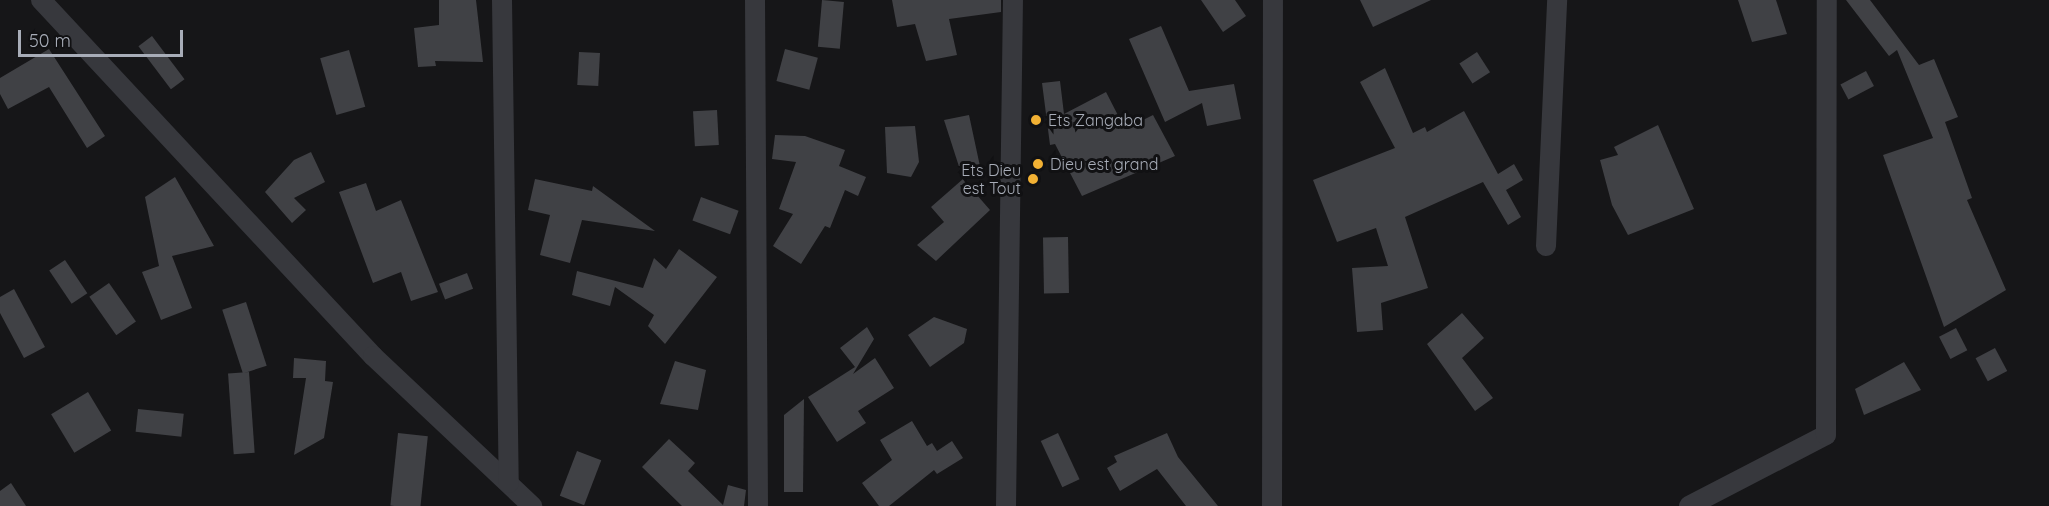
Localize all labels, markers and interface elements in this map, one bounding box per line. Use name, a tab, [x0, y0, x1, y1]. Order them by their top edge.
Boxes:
scale bar	[21, 18, 186, 56]
text: 50 m	[29, 29, 71, 52]
place label: Ets Zangaba	[1048, 110, 1143, 130]
marker: Ets Zangaba	[1029, 113, 1043, 127]
place label: Dieu est grand	[1050, 154, 1158, 174]
marker: Dieu est grand	[1031, 157, 1045, 171]
place label: Ets Dieu est Tout	[961, 160, 1021, 198]
marker: Ets Dieu est Tout	[1026, 172, 1040, 186]

